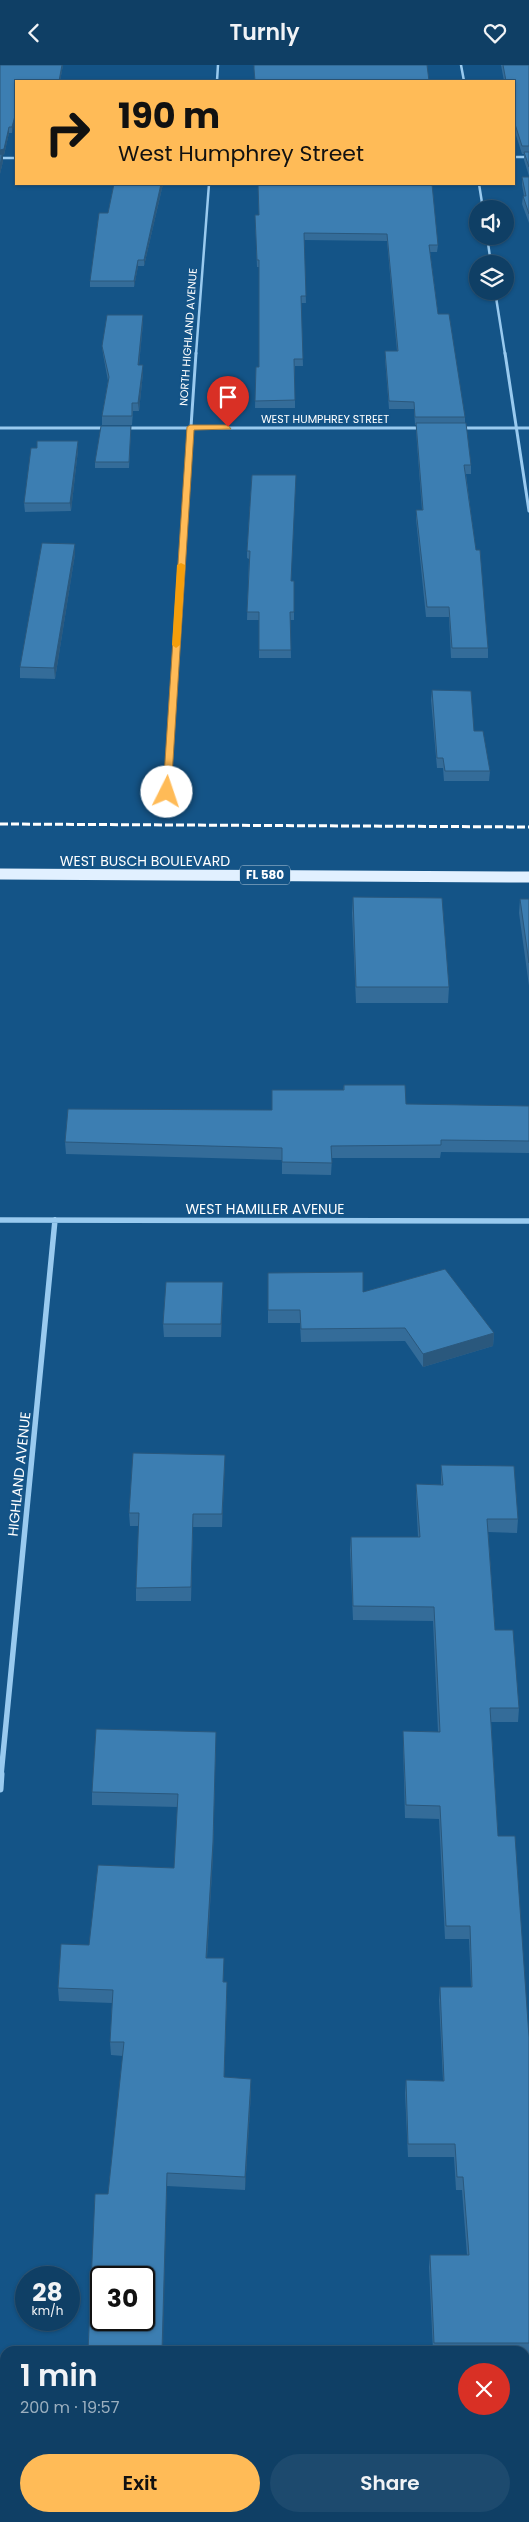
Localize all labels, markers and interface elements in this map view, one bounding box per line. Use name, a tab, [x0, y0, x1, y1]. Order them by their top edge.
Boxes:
text: Turnly	[229, 17, 300, 48]
icon: back	[20, 19, 48, 47]
icon: heart	[481, 19, 509, 47]
text: 190 m	[118, 91, 220, 140]
icon: right	[35, 100, 100, 165]
text: West Humphrey Street	[118, 138, 364, 169]
map controls	[469, 200, 514, 300]
button: sound	[469, 200, 514, 245]
button: layers	[469, 255, 514, 300]
street label: NORTH HIGHLAND AVENUE	[175, 268, 201, 406]
pin	[207, 376, 249, 427]
icon: arrive	[214, 383, 242, 411]
street label: WEST HUMPHREY STREET	[261, 411, 389, 427]
position arrow	[140, 765, 192, 817]
street label: WEST BUSCH BOULEVARD	[60, 851, 230, 871]
road number: FL 580	[240, 865, 290, 885]
street label: WEST HAMILLER AVENUE	[185, 1199, 345, 1219]
street label: HIGHLAND AVENUE	[3, 1411, 35, 1537]
speed limit sign: 30	[90, 2266, 155, 2331]
text: 28	[32, 2275, 63, 2310]
text: km/h	[32, 2302, 63, 2319]
text: 1 min	[20, 2354, 98, 2397]
button: close	[458, 2363, 510, 2415]
text: 200 m · 19:57	[20, 2396, 119, 2419]
button: Exit	[20, 2454, 260, 2512]
button: Share	[270, 2454, 510, 2512]

